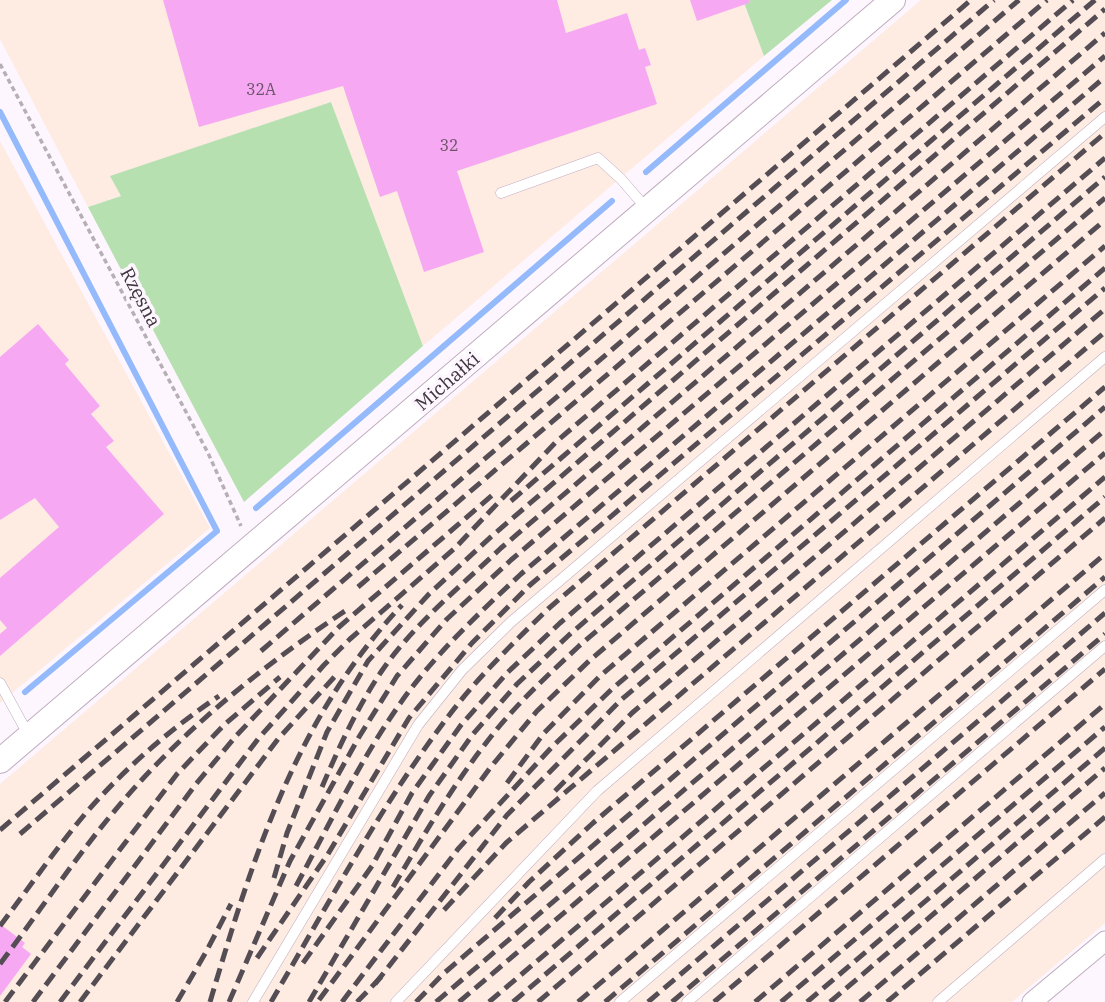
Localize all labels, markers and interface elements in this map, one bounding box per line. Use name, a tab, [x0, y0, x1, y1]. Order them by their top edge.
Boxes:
house number: 32A	[246, 79, 276, 99]
house number: 32	[439, 135, 459, 155]
street label: Rzęsna	[115, 263, 167, 331]
street label: Michałki	[410, 347, 484, 415]

